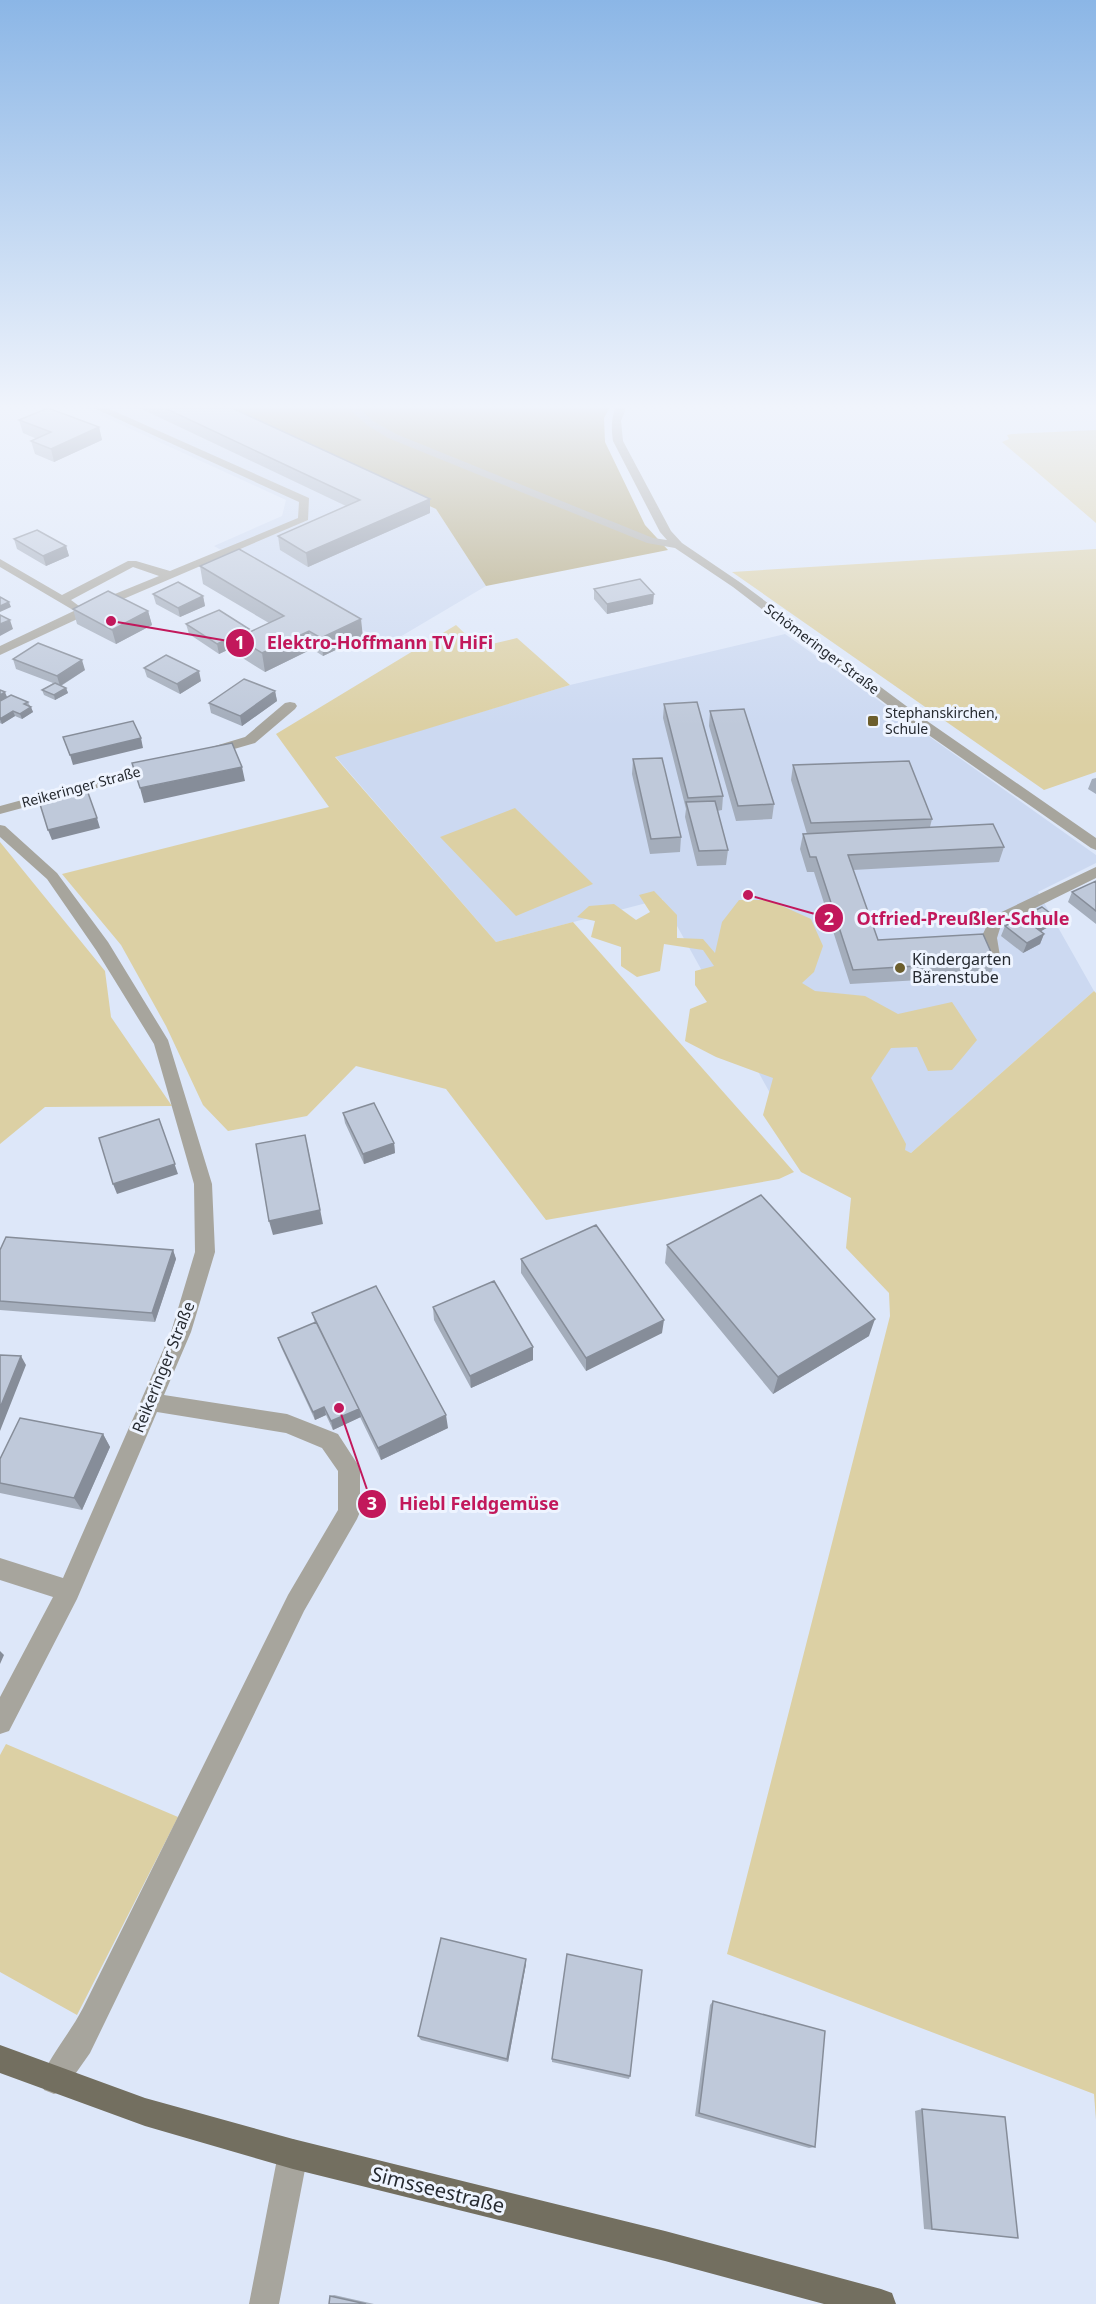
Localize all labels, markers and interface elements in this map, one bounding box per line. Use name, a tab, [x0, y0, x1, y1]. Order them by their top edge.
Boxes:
street label: Schömeringer Straße	[761, 599, 884, 698]
callout: Elektro-Hoffmann TV HiFi	[225, 625, 505, 661]
text: 1	[235, 630, 245, 654]
text: Elektro-Hoffmann TV HiFi	[267, 630, 493, 654]
place label: Stephanskirchen, Schule	[885, 703, 998, 738]
marker: Stephanskirchen, Schule	[866, 714, 880, 728]
street label: Reikeringer Straße	[19, 761, 143, 812]
callout: Otfried-Preußler-Schule	[814, 900, 1081, 936]
text: 2	[824, 906, 834, 930]
text: Otfried-Preußler-Schule	[857, 906, 1069, 930]
place label: Kindergarten Bärenstube	[912, 948, 1011, 988]
marker: Kindergarten Bärenstube	[893, 961, 907, 975]
street label: Reikeringer Straße	[127, 1298, 199, 1436]
callout: Hiebl Feldgemüse	[357, 1486, 571, 1522]
text: 3	[367, 1491, 377, 1515]
text: Hiebl Feldgemüse	[399, 1491, 559, 1515]
street label: Simsseestraße	[369, 2160, 508, 2219]

